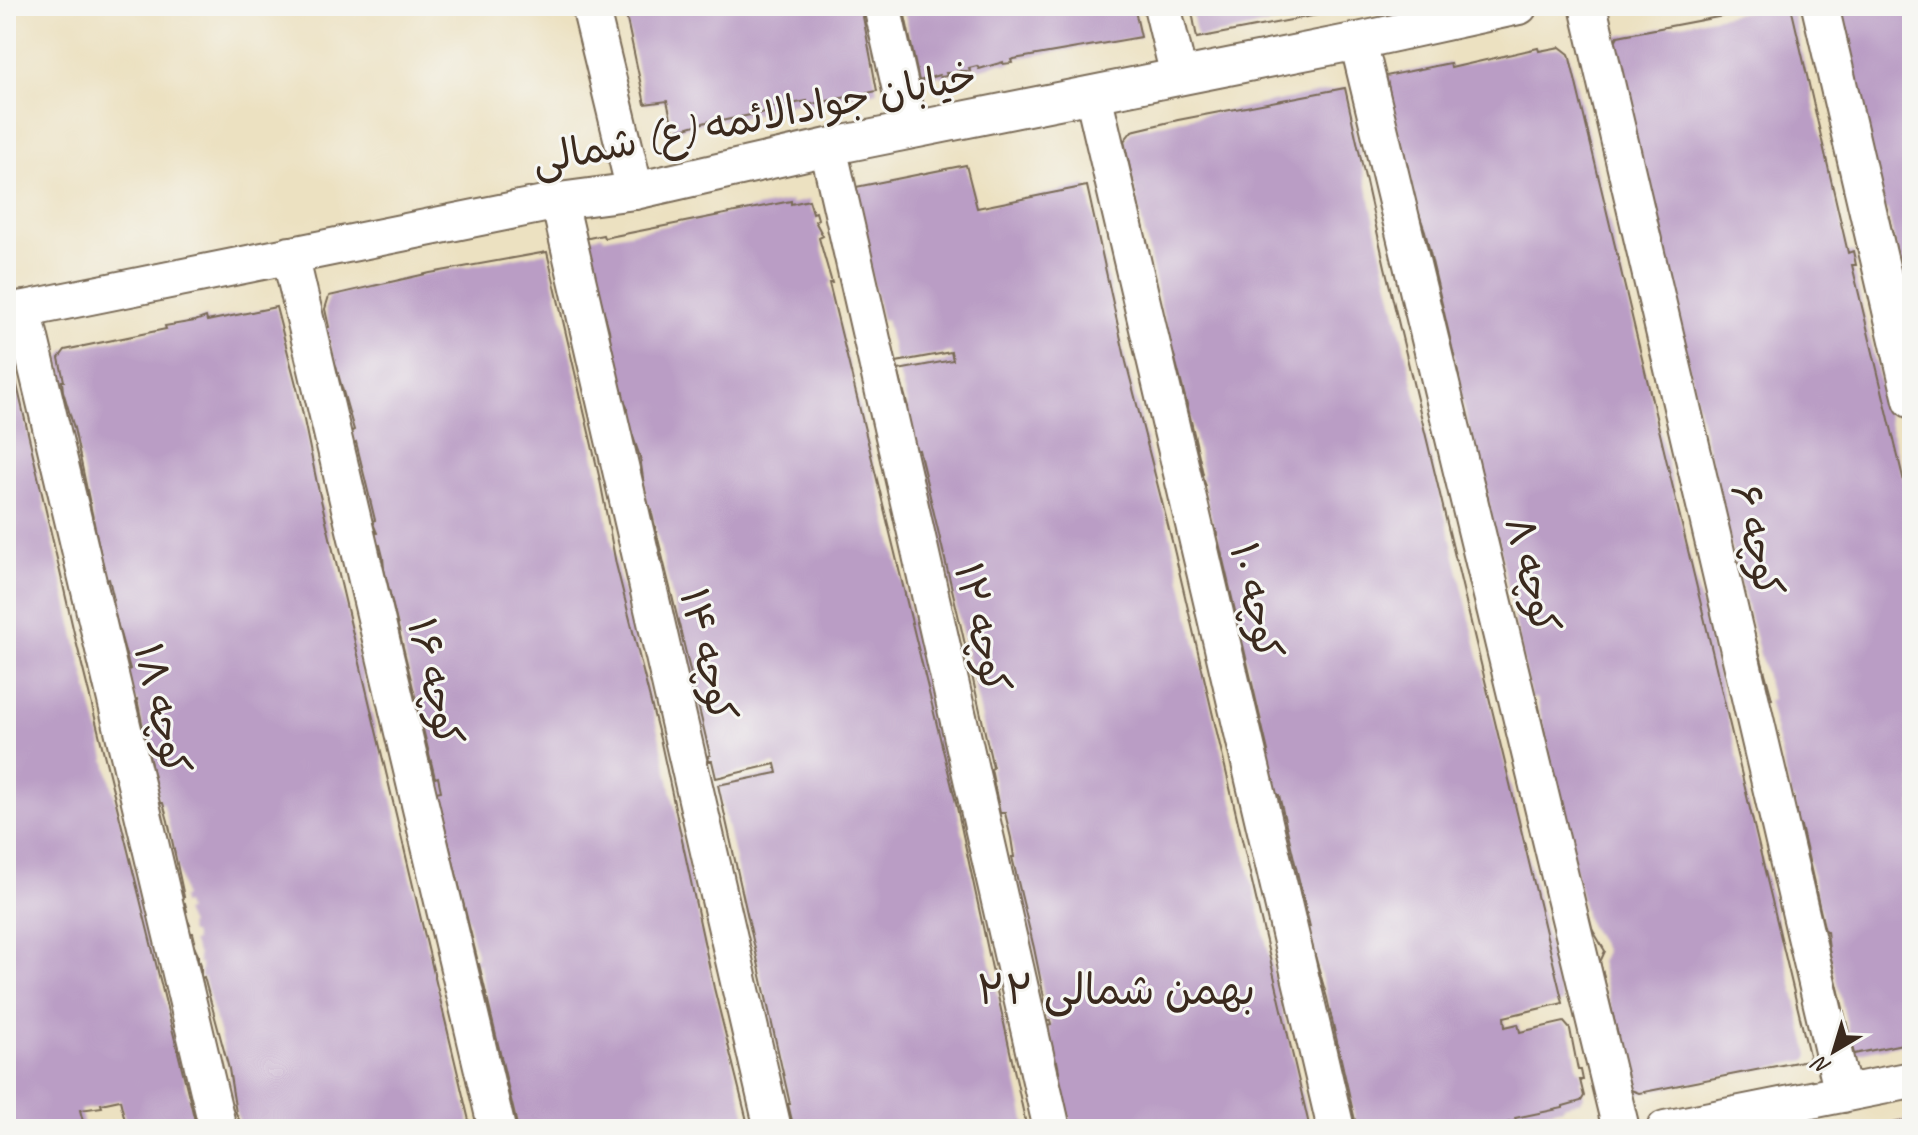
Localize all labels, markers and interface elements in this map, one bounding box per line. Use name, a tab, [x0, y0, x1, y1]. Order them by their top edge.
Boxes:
street label: خیابان جوادالائمه (ع) شمالی	[528, 50, 981, 188]
street label: کوچه ۶	[1720, 478, 1794, 602]
street label: کوچه ۸	[1493, 511, 1571, 639]
street label: کوچه ۱۰	[1218, 538, 1294, 665]
street label: کوچه ۱۲	[943, 558, 1021, 699]
street label: کوچه ۱۴	[668, 583, 748, 727]
street label: کوچه ۱۶	[396, 613, 474, 751]
street label: کوچه ۱۸	[123, 638, 201, 780]
district label: ۲۲ بهمن شمالی	[977, 964, 1255, 1017]
north arrow	[1794, 1011, 1874, 1091]
text: N	[1806, 1049, 1836, 1081]

